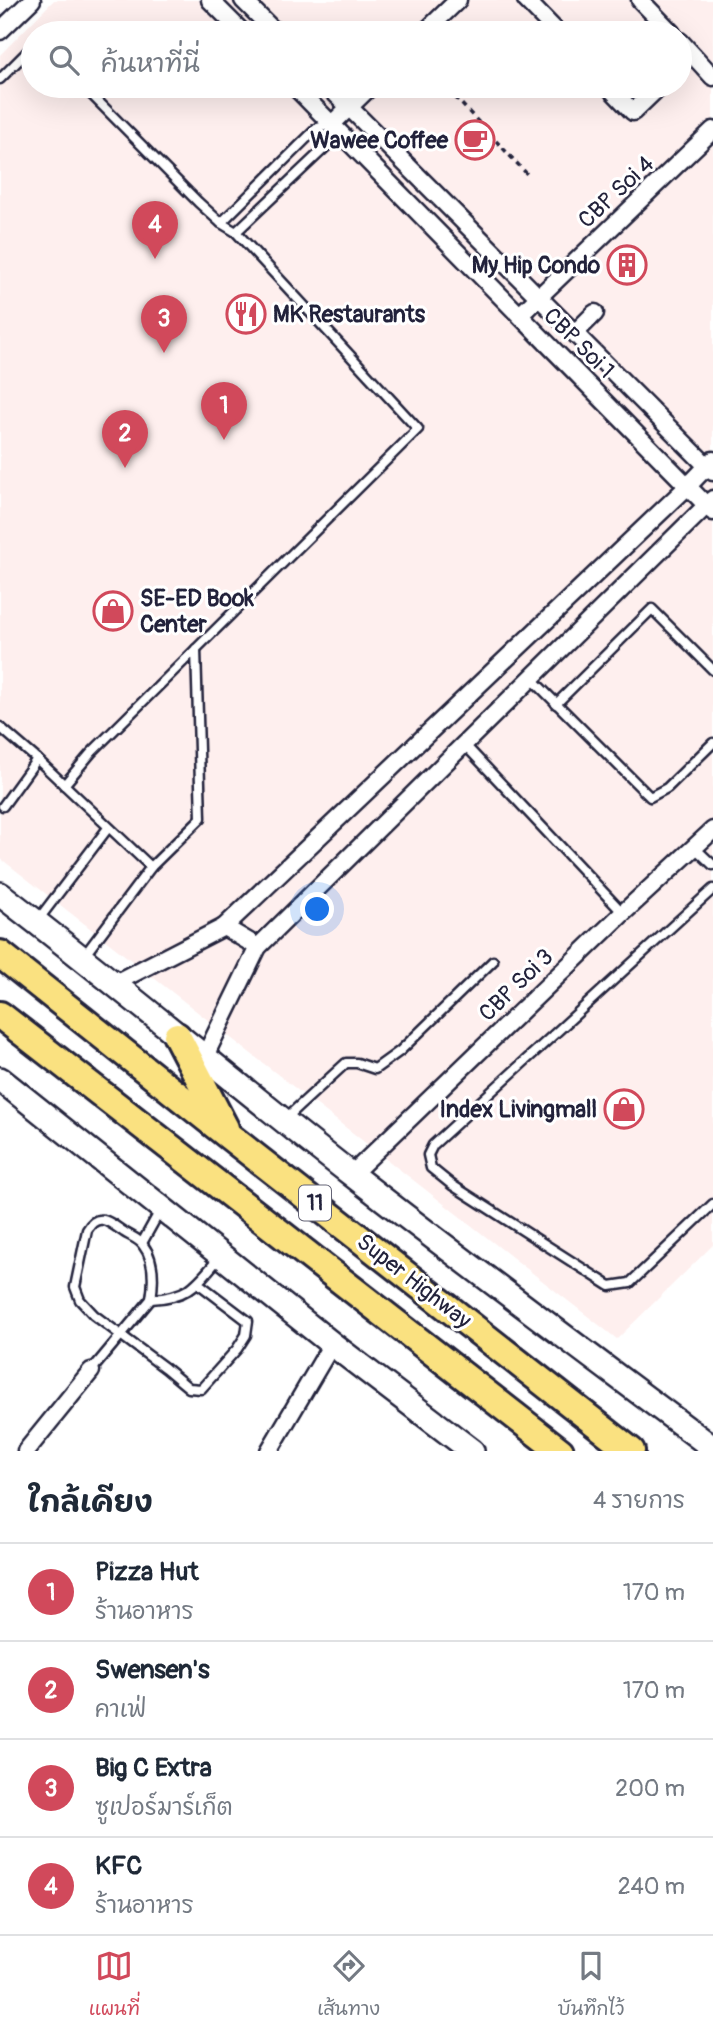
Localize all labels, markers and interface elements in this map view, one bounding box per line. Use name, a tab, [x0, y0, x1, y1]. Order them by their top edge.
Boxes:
search box	[21, 21, 692, 98]
icon: search	[45, 41, 83, 79]
text: ค้นหาที่นี่	[101, 48, 200, 80]
cafe icon: Wawee Coffee	[454, 119, 496, 161]
place label: Wawee Coffee	[310, 126, 449, 155]
street label: CBP Soi 4	[572, 150, 660, 234]
pin: 4	[132, 201, 178, 259]
building icon: My Hip Condo	[606, 244, 648, 286]
place label: My Hip Condo	[472, 251, 601, 280]
restaurant icon: MK Restaurants	[225, 293, 267, 335]
pin: 3	[141, 295, 187, 353]
place label: MK Restaurants	[273, 300, 426, 329]
street label: CBP Soi 1	[537, 301, 621, 385]
pin: 1	[201, 382, 247, 440]
pin: 2	[102, 410, 148, 468]
place label: SE-ED Book Center	[140, 584, 254, 639]
shop icon: SE-ED Book Center	[92, 590, 134, 632]
your location	[300, 892, 334, 926]
street label: CBP Soi 3	[473, 942, 559, 1028]
shop icon: Index Livingmall	[603, 1088, 645, 1130]
place label: Index Livingmall	[440, 1095, 597, 1124]
road number: 11	[299, 1186, 331, 1220]
street label: Super Highway	[351, 1227, 477, 1335]
text: ใกล้เคียง	[28, 1484, 153, 1521]
text: 4 รายการ	[593, 1486, 685, 1515]
text: Pizza Hut	[95, 1556, 199, 1588]
text: 1	[47, 1578, 56, 1607]
text: 170 m	[623, 1578, 685, 1607]
text: ร้านอาหาร	[95, 1597, 194, 1626]
text: Swensen's	[95, 1654, 210, 1686]
text: 2	[45, 1676, 57, 1705]
text: 170 m	[623, 1676, 685, 1705]
text: คาเฟ่	[95, 1695, 147, 1724]
text: Big C Extra	[95, 1752, 212, 1784]
text: 3	[45, 1774, 57, 1803]
text: 200 m	[615, 1774, 685, 1803]
text: ซูเปอร์มาร์เก็ต	[95, 1793, 233, 1822]
text: KFC	[95, 1850, 142, 1882]
text: 4	[44, 1872, 58, 1901]
text: 240 m	[618, 1872, 685, 1901]
text: ร้านอาหาร	[95, 1891, 194, 1920]
tab: แผนที่	[89, 1947, 140, 2022]
tab: เส้นทาง	[317, 1947, 380, 2022]
tab: บันทึกไว้	[558, 1947, 624, 2022]

